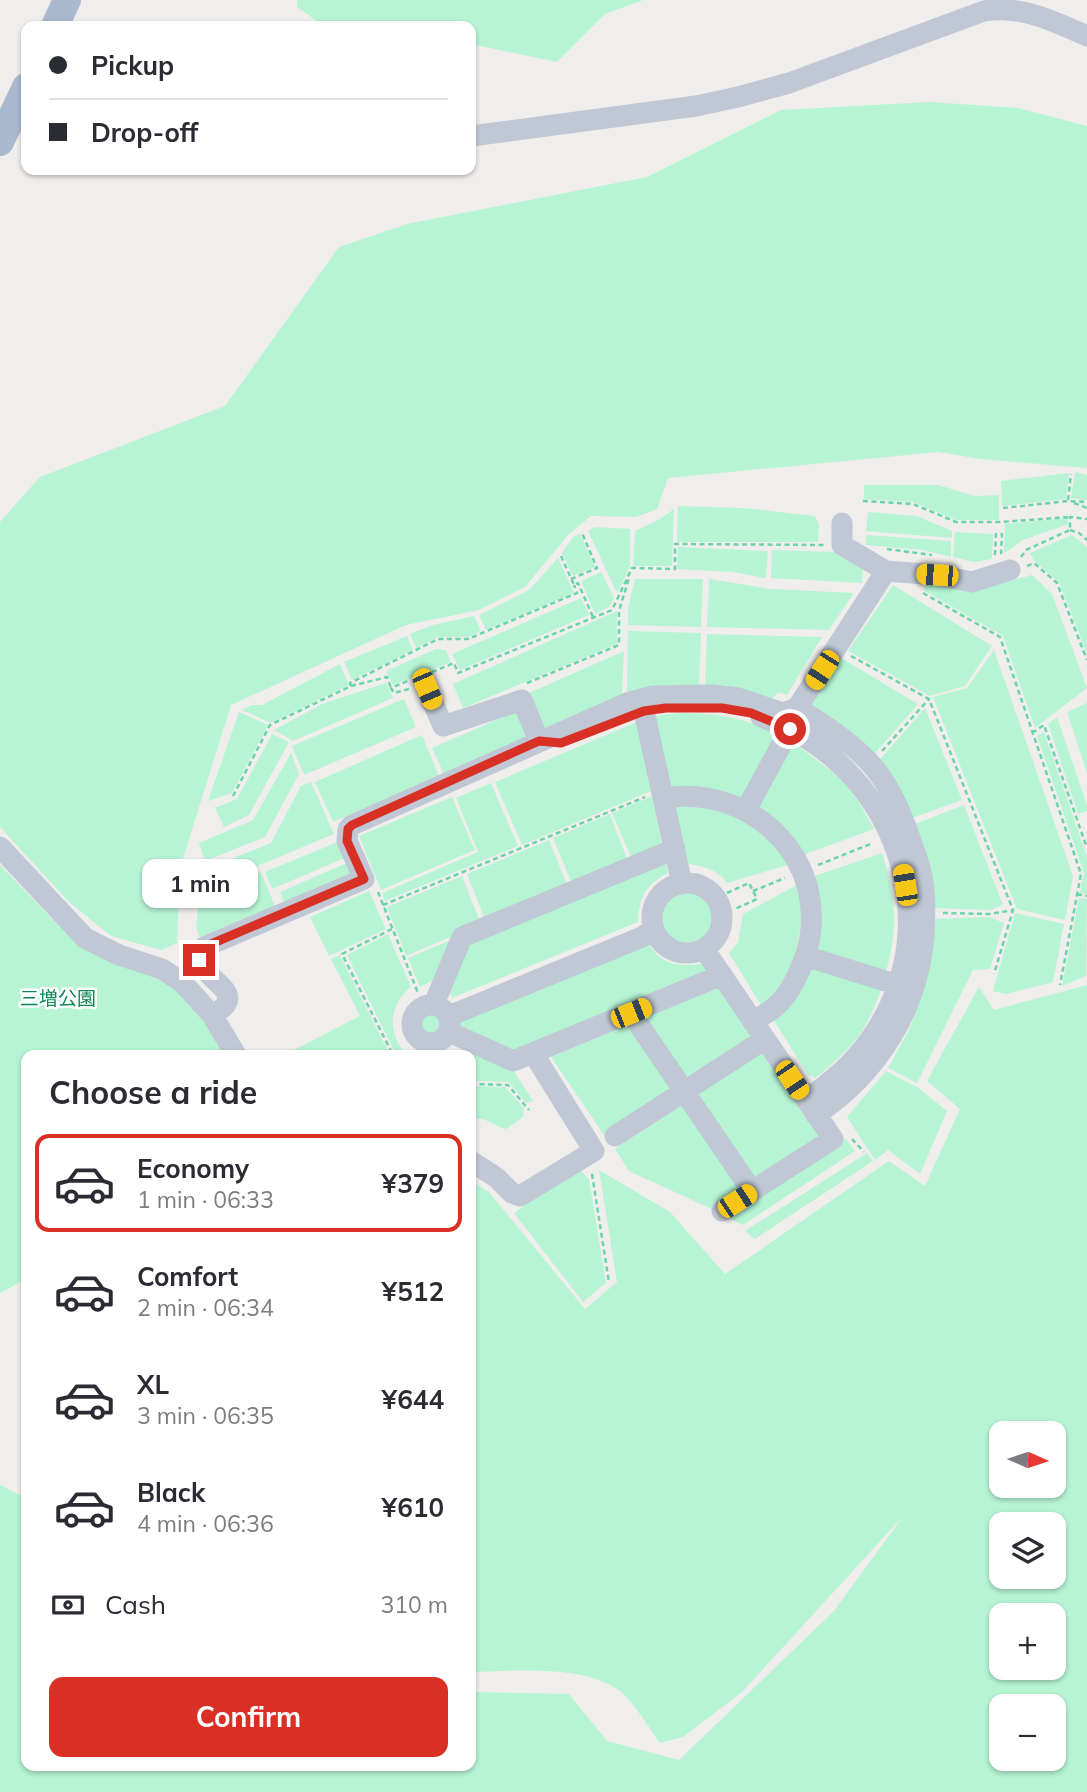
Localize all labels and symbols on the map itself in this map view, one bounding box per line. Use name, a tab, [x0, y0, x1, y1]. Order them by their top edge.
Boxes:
car	[916, 563, 959, 587]
car	[802, 647, 843, 693]
car	[410, 666, 445, 712]
route start	[774, 713, 806, 745]
callout: 1 min	[141, 858, 257, 908]
car	[892, 863, 919, 907]
route end	[183, 944, 215, 976]
park label: 三増公園	[20, 986, 96, 1010]
car	[608, 995, 655, 1031]
car	[772, 1057, 813, 1103]
car	[714, 1181, 761, 1221]
north arrow	[989, 1421, 1066, 1498]

